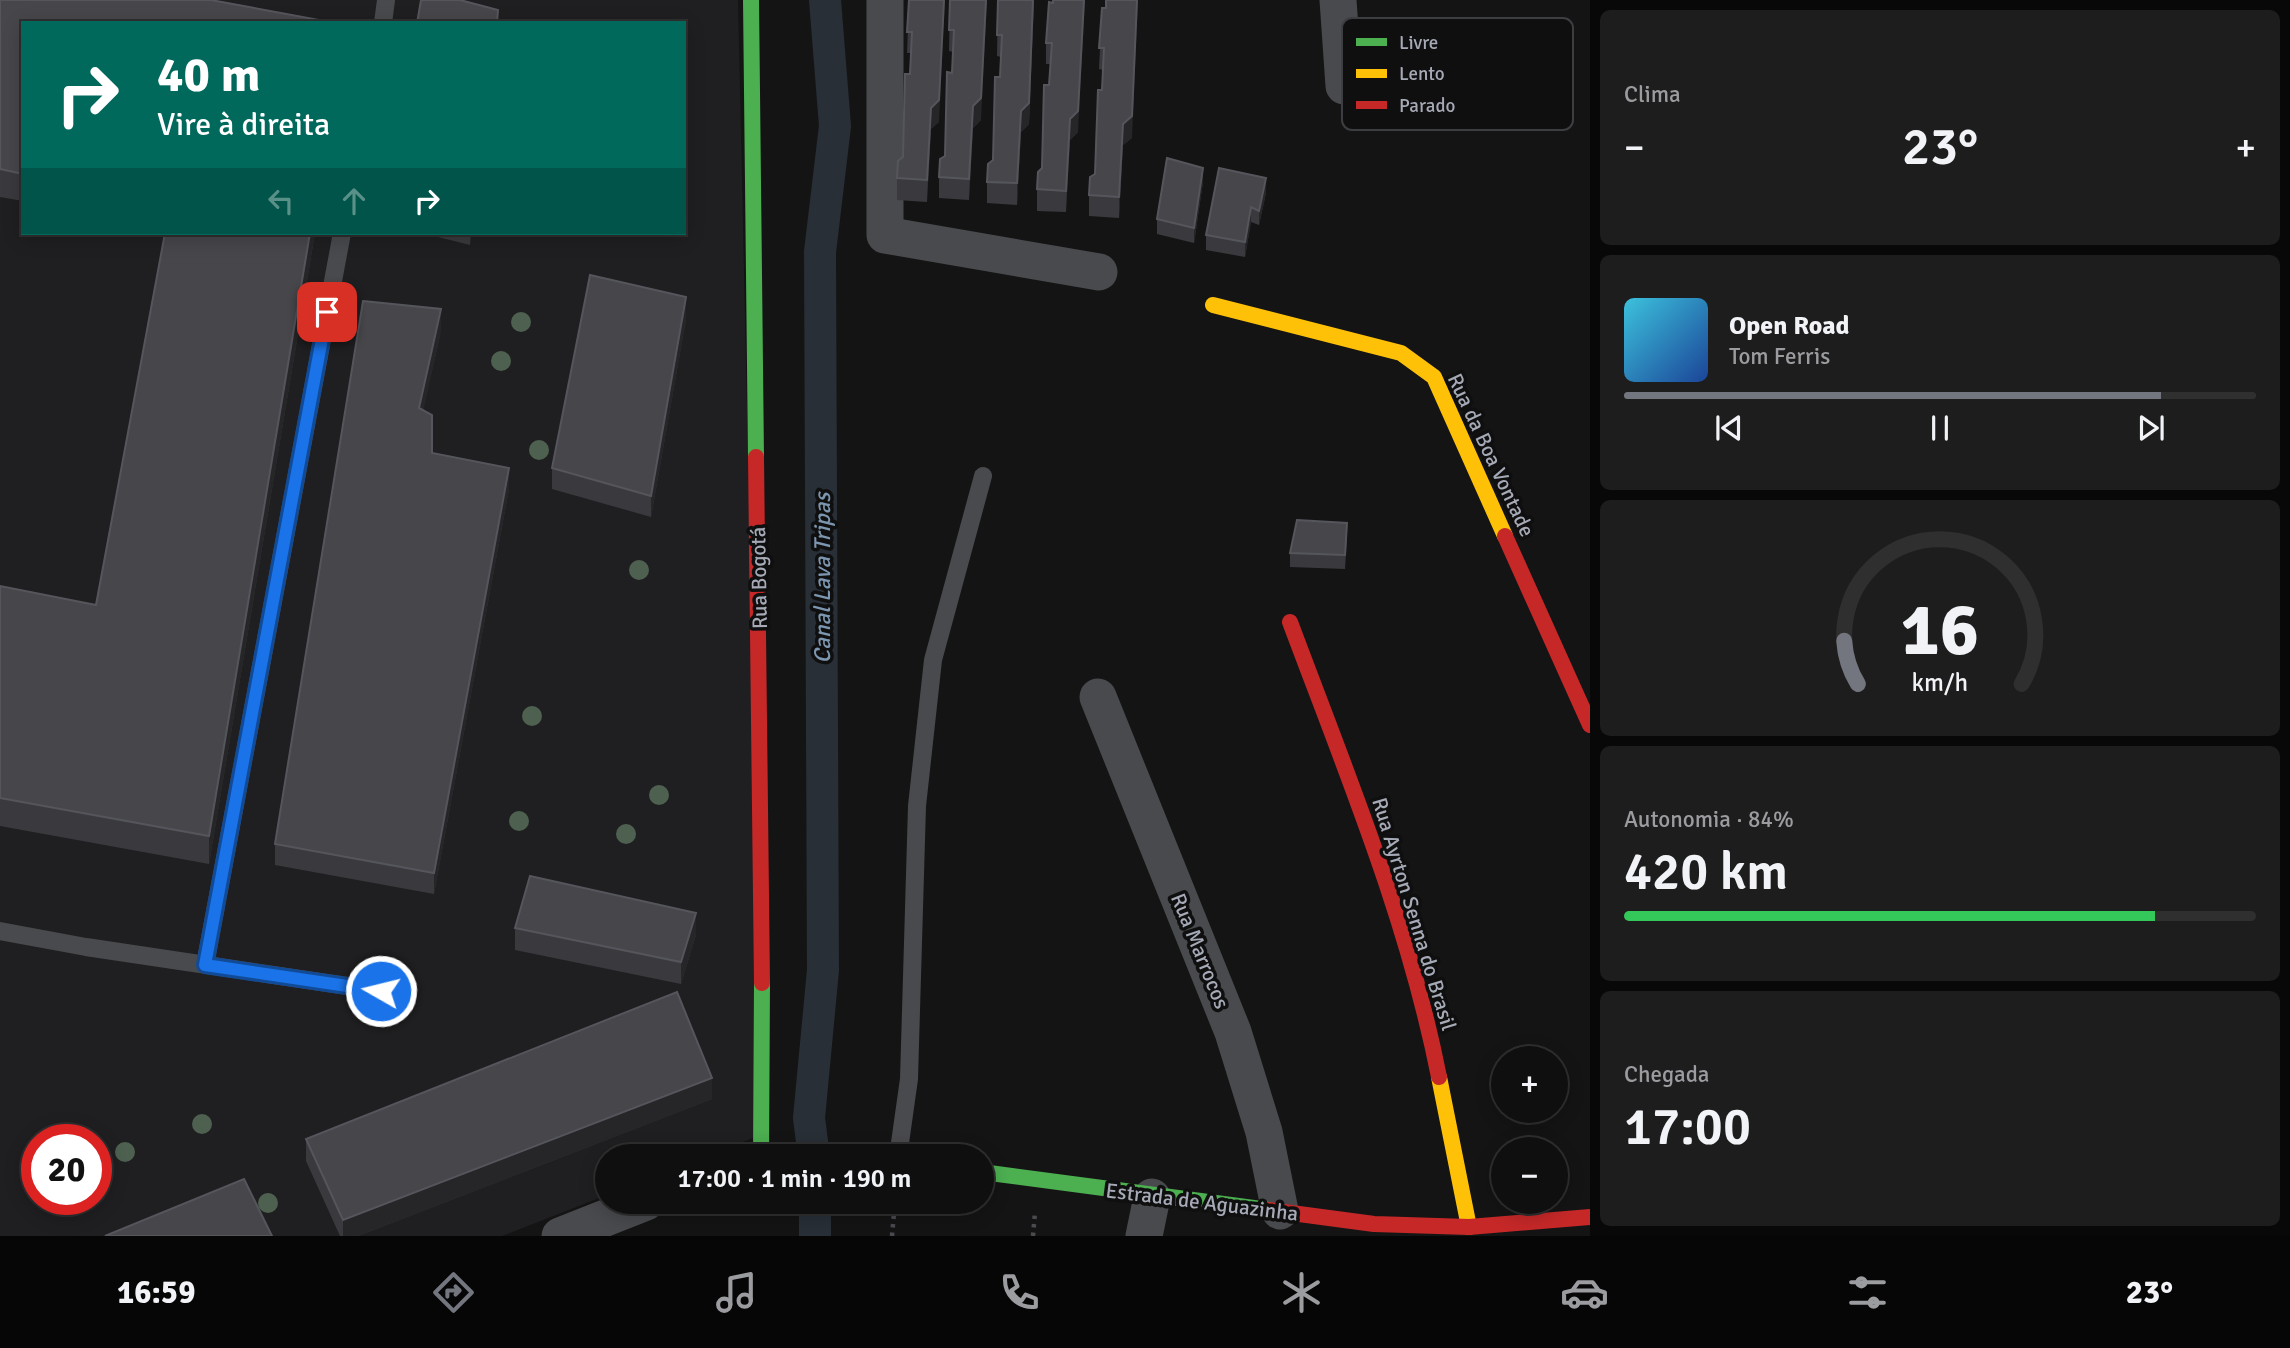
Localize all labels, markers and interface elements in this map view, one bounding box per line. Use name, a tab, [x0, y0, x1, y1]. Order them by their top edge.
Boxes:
legend	[1342, 18, 1573, 130]
text: Livre	[1399, 31, 1438, 55]
text: 40 m	[157, 45, 260, 105]
icon: right	[42, 49, 133, 140]
text: Lento	[1399, 62, 1445, 86]
text: Clima	[1624, 80, 1681, 109]
text: Parado	[1399, 94, 1455, 118]
text: Vire à direita	[157, 105, 330, 144]
text: 23°	[1902, 115, 1978, 179]
text: −	[1624, 124, 1645, 171]
text: +	[2235, 124, 2256, 171]
icon: left	[262, 182, 300, 220]
icon: ahead	[335, 182, 373, 220]
icon: right	[408, 182, 446, 220]
pin	[297, 282, 357, 342]
icon: arrive	[308, 293, 346, 331]
text: Open Road	[1729, 310, 1850, 342]
text: Tom Ferris	[1729, 342, 1830, 371]
street label: Rua da Boa Vontade	[1442, 369, 1540, 541]
icon: previous	[1710, 409, 1748, 447]
icon: pause	[1921, 409, 1959, 447]
icon: next	[2132, 409, 2170, 447]
water label: Canal Lava Tripas	[808, 491, 837, 663]
street label: Rua Bogotá	[745, 527, 773, 629]
text: 16	[1901, 586, 1979, 675]
text: km/h	[1912, 667, 1968, 698]
street label: Rua Ayrton Senna do Brasil	[1366, 794, 1462, 1034]
text: Autonomia · 84%	[1624, 805, 1794, 834]
text: 420 km	[1624, 840, 1788, 904]
street label: Rua Marrocos	[1165, 889, 1235, 1013]
position arrow	[344, 954, 418, 1028]
map controls	[1491, 1046, 1568, 1214]
button: +	[1491, 1046, 1568, 1123]
text: Chegada	[1624, 1060, 1709, 1089]
text: 17:00	[1624, 1095, 1751, 1159]
speed limit sign: 20	[21, 1124, 112, 1215]
button: −	[1491, 1137, 1568, 1214]
text: 17:00 · 1 min · 190 m	[678, 1163, 911, 1195]
street label: Estrada de Aguazinha	[1104, 1177, 1300, 1227]
icon: directions	[429, 1268, 478, 1317]
icon: music	[712, 1268, 761, 1317]
icon: phone	[995, 1268, 1044, 1317]
icon: climate	[1277, 1268, 1326, 1317]
icon: car	[1560, 1268, 1609, 1317]
icon: filters	[1843, 1268, 1892, 1317]
text: 16:59	[117, 1273, 195, 1312]
text: 23°	[2126, 1273, 2173, 1312]

